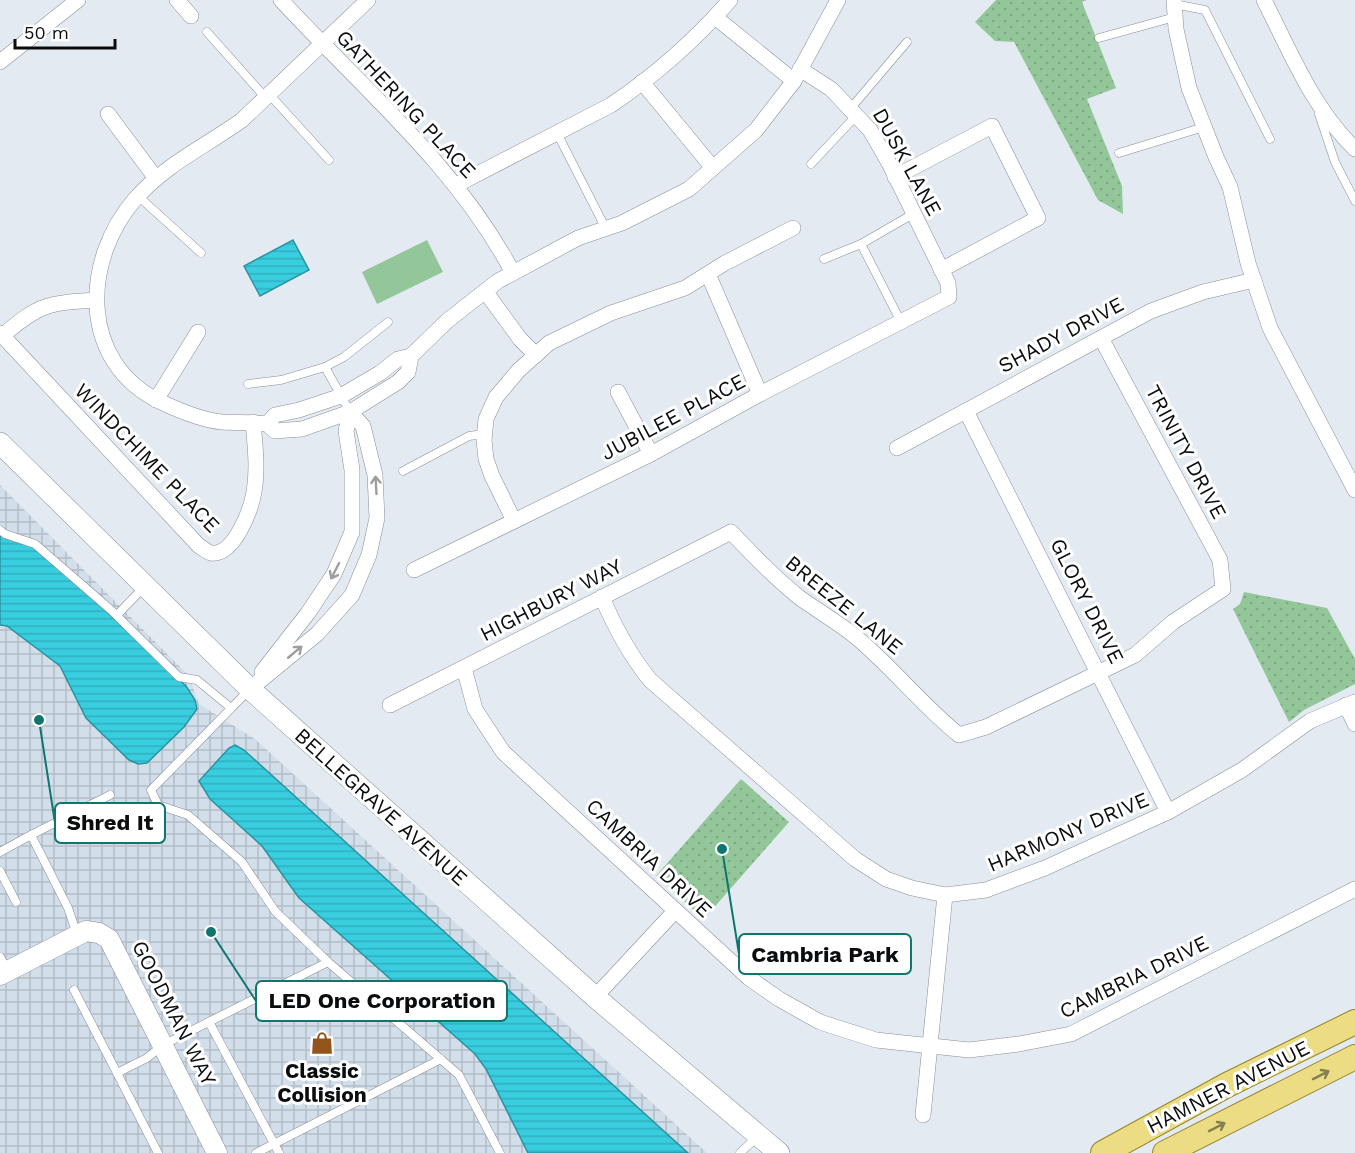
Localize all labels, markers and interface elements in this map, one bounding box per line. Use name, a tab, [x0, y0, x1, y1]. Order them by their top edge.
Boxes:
scale bar	[15, 12, 116, 50]
text: 50 m	[24, 22, 69, 43]
street label: GATHERING PLACE	[331, 24, 481, 183]
street label: DUSK LANE	[868, 103, 947, 220]
street label: SHADY DRIVE	[994, 291, 1128, 378]
street label: JUBILEE PLACE	[596, 368, 749, 465]
street label: WINDCHIME PLACE	[70, 378, 225, 538]
street label: TRINITY DRIVE	[1141, 381, 1232, 523]
one-way arrow	[370, 475, 381, 495]
street label: GLORY DRIVE	[1045, 534, 1130, 668]
street label: BREEZE LANE	[781, 550, 908, 659]
street label: HIGHBURY WAY	[476, 553, 626, 646]
one-way arrow	[328, 562, 340, 580]
one-way arrow	[287, 645, 303, 658]
street label: BELLEGRAVE AVENUE	[290, 722, 473, 891]
street label: HARMONY DRIVE	[983, 786, 1152, 877]
street label: CAMBRIA DRIVE	[581, 793, 717, 922]
callout: Shred It	[55, 803, 165, 843]
text: Shred It	[67, 810, 154, 835]
street label: CAMBRIA DRIVE	[1055, 930, 1212, 1023]
callout: Cambria Park	[739, 934, 911, 974]
street label: GOODMAN WAY	[127, 936, 222, 1089]
text: Cambria Park	[751, 942, 899, 967]
callout: LED One Corporation	[256, 981, 507, 1021]
text: LED One Corporation	[268, 988, 496, 1013]
shop icon: Classic Collision	[309, 1030, 335, 1056]
street label: HAMNER AVENUE	[1142, 1035, 1313, 1138]
place label: Classic Collision	[277, 1058, 367, 1107]
one-way arrow	[1311, 1068, 1329, 1080]
one-way arrow	[1208, 1120, 1226, 1132]

